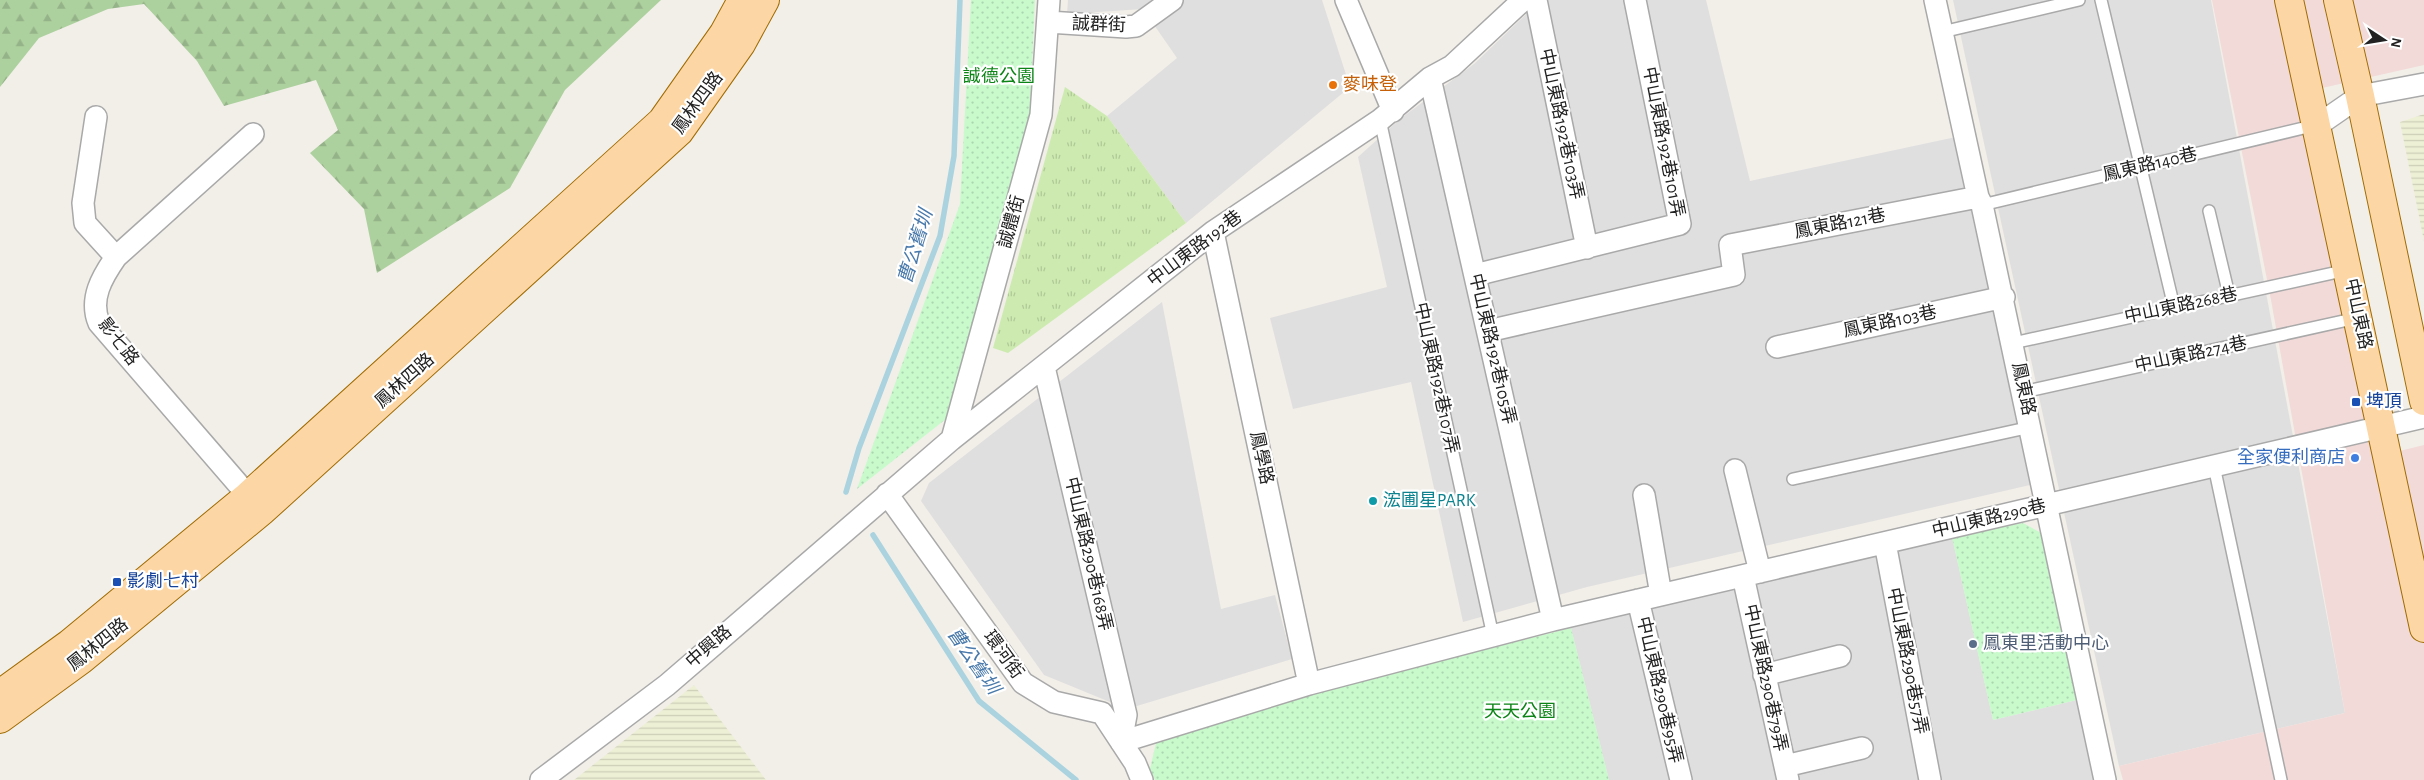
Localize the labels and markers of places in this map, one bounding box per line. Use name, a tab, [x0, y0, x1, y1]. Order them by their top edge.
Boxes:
place label: 麥味登	[1343, 74, 1397, 94]
marker: 麥味登	[1327, 79, 1339, 91]
place label: 埤頂	[2366, 391, 2402, 411]
marker: 埤頂	[2350, 396, 2362, 408]
place label: 全家便利商店	[2237, 447, 2345, 467]
marker: 全家便利商店	[2349, 452, 2361, 464]
place label: 浤圃星PARK	[1383, 490, 1476, 510]
marker: 浤圃星PARK	[1367, 495, 1379, 507]
place label: 影劇七村	[127, 571, 199, 591]
marker: 影劇七村	[111, 576, 123, 588]
place label: 鳳東里活動中心	[1983, 633, 2109, 653]
marker: 鳳東里活動中心	[1967, 638, 1979, 650]

